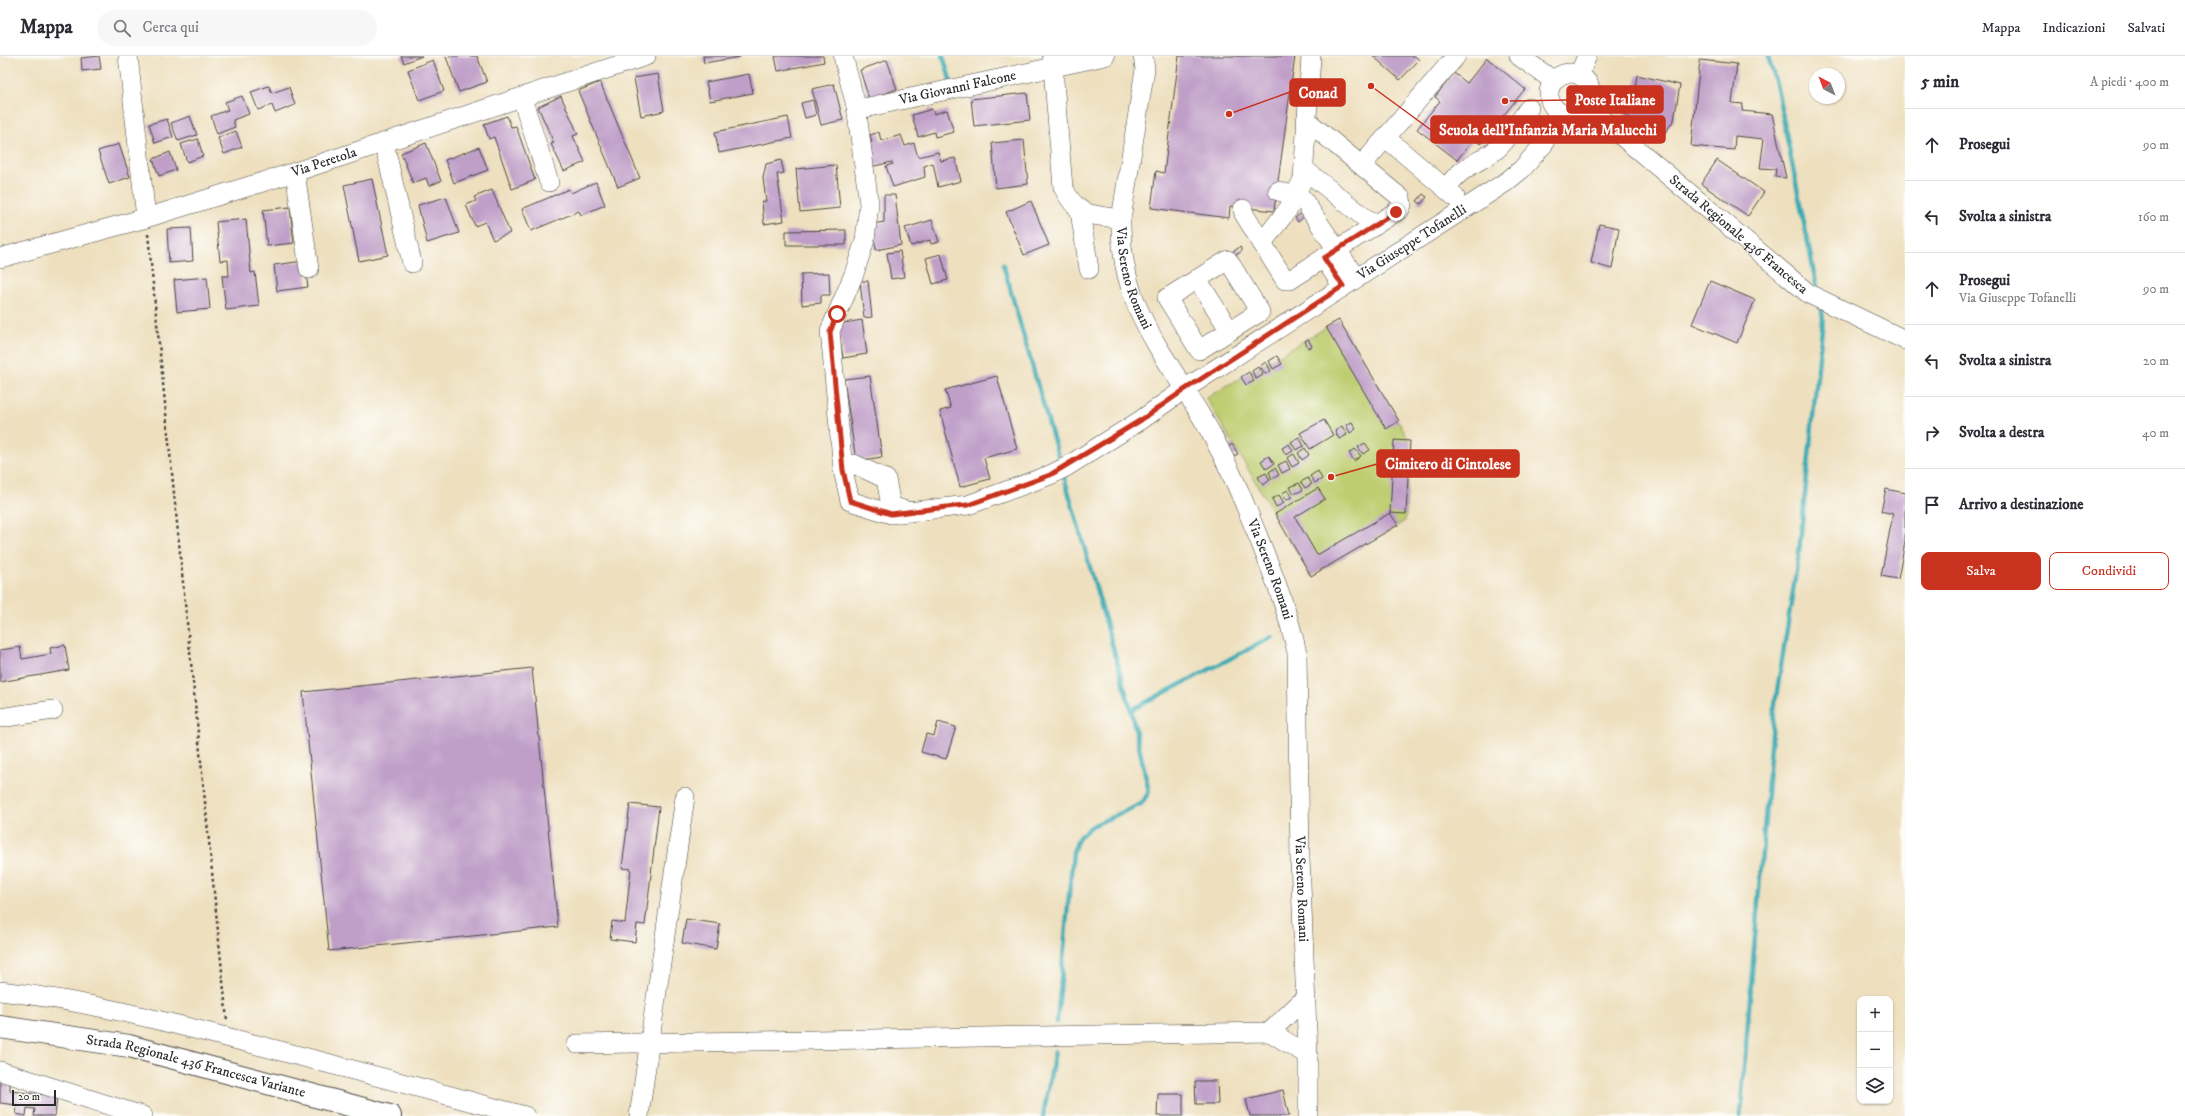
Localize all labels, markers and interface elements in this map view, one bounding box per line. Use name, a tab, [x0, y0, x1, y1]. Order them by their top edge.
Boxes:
search box	[97, 10, 377, 46]
text: Mappa	[20, 16, 73, 39]
icon: search	[111, 17, 133, 39]
text: Cerca qui	[143, 18, 199, 37]
text: Mappa	[1982, 19, 2020, 37]
text: Indicazioni	[2042, 19, 2105, 37]
text: Salvati	[2127, 19, 2165, 37]
street label: Via Giovanni Falcone	[896, 66, 1018, 109]
north arrow	[1809, 68, 1845, 104]
text: 5 min	[1921, 71, 1959, 93]
text: A piedi · 400 m	[2090, 74, 2169, 90]
callout: Conad	[1290, 79, 1345, 106]
text: Conad	[1299, 84, 1338, 103]
callout: Poste Italiane	[1567, 86, 1663, 113]
text: Poste Italiane	[1575, 91, 1656, 110]
callout: Scuola dell'Infanzia Maria Malucchi	[1431, 116, 1665, 143]
text: Scuola dell'Infanzia Maria Malucchi	[1439, 121, 1657, 140]
icon: ahead	[1921, 134, 1943, 156]
text: Prosegui	[1959, 135, 2010, 154]
text: 90 m	[2143, 137, 2169, 153]
street label: Via Peretola	[288, 143, 359, 182]
street label: Strada Regionale 436 Francesca	[1665, 171, 1812, 298]
street label: Via Giuseppe Tofanelli	[1353, 201, 1470, 285]
route end	[1387, 203, 1405, 221]
icon: left	[1921, 206, 1943, 228]
text: Svolta a sinistra	[1959, 207, 2051, 226]
text: 160 m	[2138, 209, 2169, 225]
street label: Via Sereno Romani	[1112, 226, 1156, 333]
text: Prosegui	[1959, 271, 2010, 290]
icon: ahead	[1921, 278, 1943, 300]
text: 90 m	[2143, 281, 2169, 297]
text: Via Giuseppe Tofanelli	[1959, 290, 2076, 306]
route start	[828, 305, 846, 323]
icon: left	[1921, 350, 1943, 372]
text: Svolta a sinistra	[1959, 351, 2051, 370]
text: 20 m	[2143, 353, 2169, 369]
icon: right	[1921, 422, 1943, 444]
text: Svolta a destra	[1959, 423, 2044, 442]
text: 40 m	[2142, 425, 2169, 441]
callout: Cimitero di Cintolese	[1377, 450, 1519, 477]
text: Cimitero di Cintolese	[1385, 455, 1512, 474]
icon: arrive	[1921, 494, 1943, 516]
text: Arrivo a destinazione	[1959, 495, 2083, 514]
street label: Via Sereno Romani	[1242, 515, 1297, 622]
button: Salva	[1921, 552, 2041, 590]
button: Condividi	[2049, 552, 2169, 590]
street label: Via Sereno Romani	[1291, 835, 1312, 943]
map controls	[1857, 996, 1893, 1104]
button: +	[1857, 996, 1893, 1032]
street label: Strada Regionale 436 Francesca Variante	[85, 1031, 308, 1102]
button: −	[1857, 1032, 1893, 1068]
button: layers	[1857, 1068, 1893, 1104]
scale bar	[12, 1088, 56, 1107]
text: 20 m	[18, 1090, 40, 1104]

